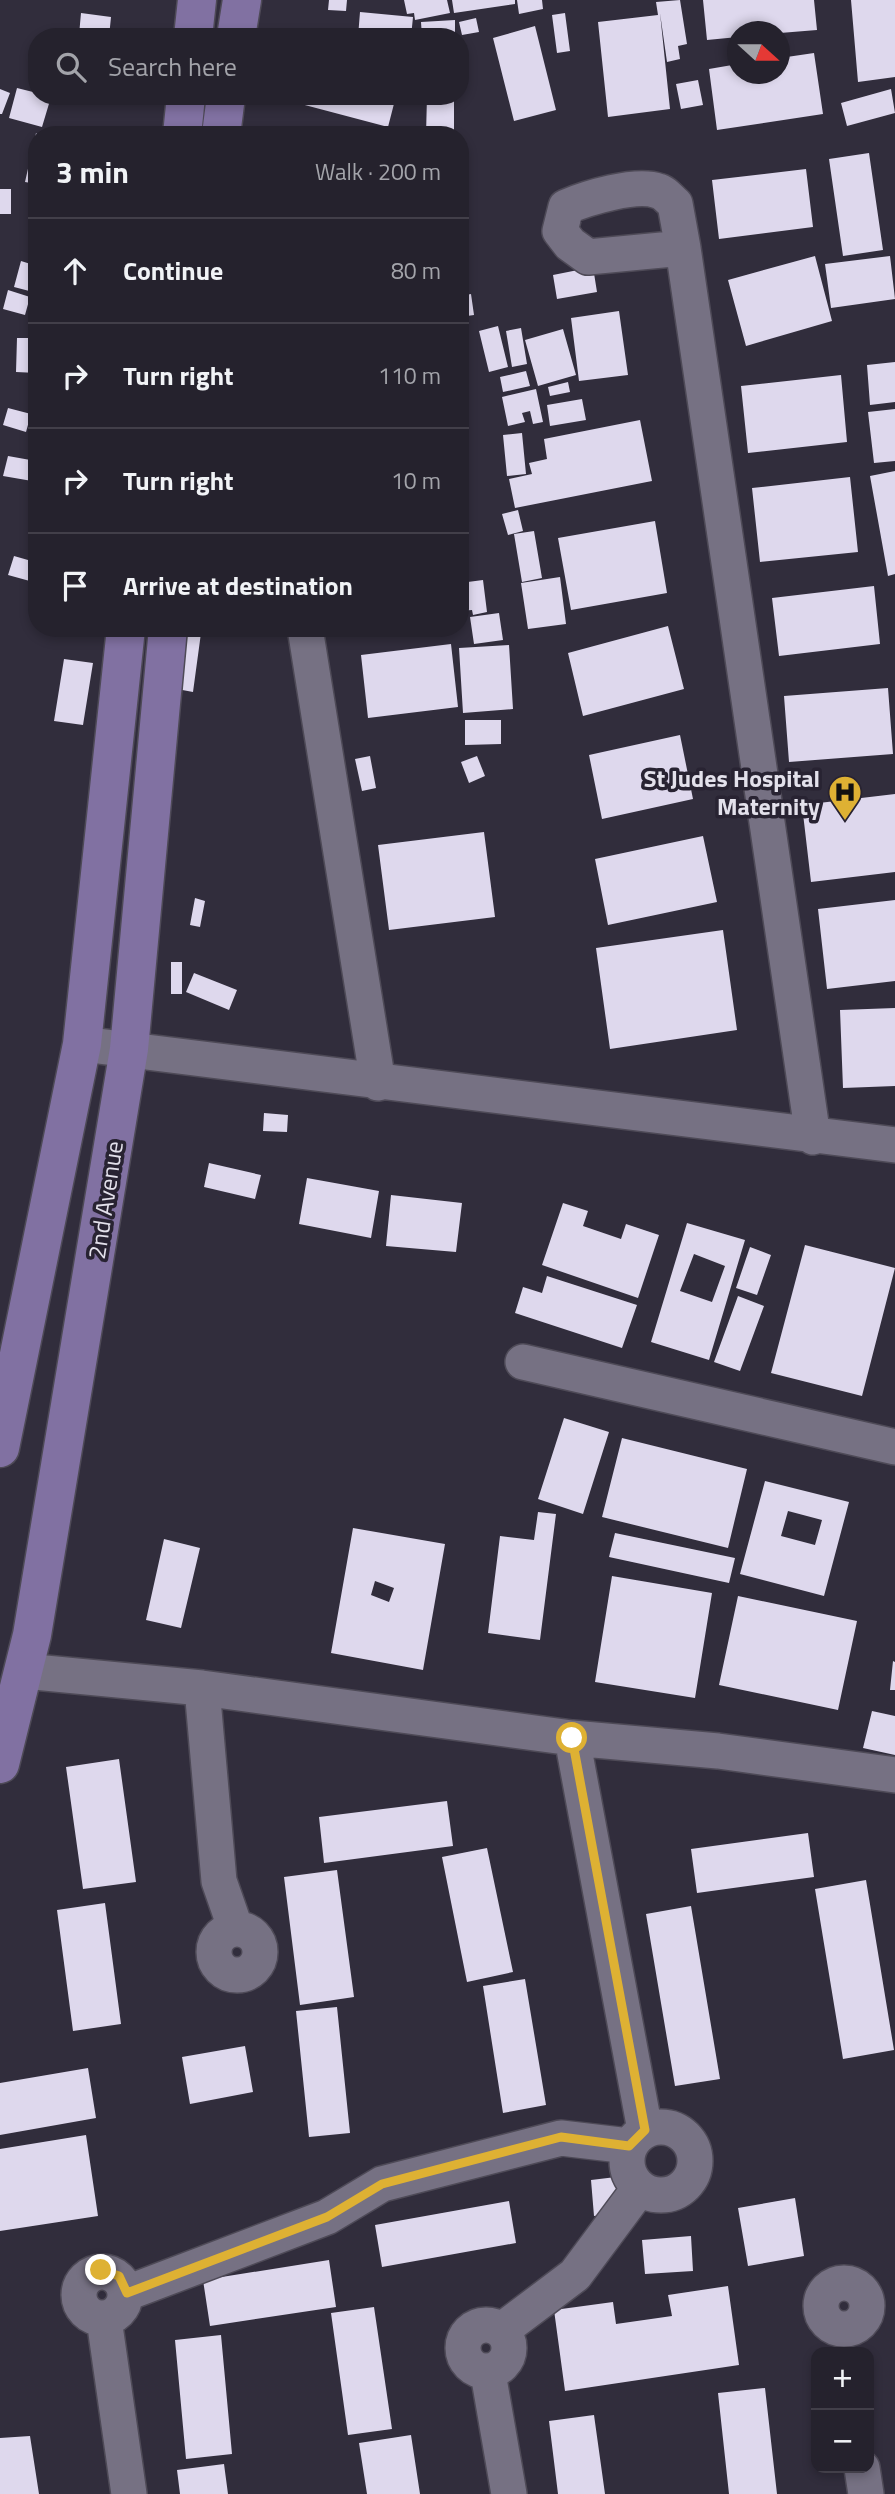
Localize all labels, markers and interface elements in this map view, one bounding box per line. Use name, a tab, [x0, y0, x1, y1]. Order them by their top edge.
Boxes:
north arrow	[727, 21, 790, 84]
search box	[28, 28, 469, 105]
text: Search here	[108, 47, 237, 86]
icon: search	[52, 48, 90, 86]
text: 3 min	[56, 149, 129, 195]
text: Walk · 200 m	[315, 154, 441, 189]
text: Continue	[123, 251, 223, 290]
icon: ahead	[56, 252, 94, 290]
text: 80 m	[391, 253, 441, 288]
text: Turn right	[123, 356, 234, 395]
icon: right	[56, 357, 94, 395]
text: 110 m	[378, 358, 441, 393]
text: Turn right	[123, 461, 234, 500]
icon: right	[56, 462, 94, 500]
text: 10 m	[391, 463, 441, 498]
text: Arrive at destination	[123, 566, 353, 605]
icon: arrive	[56, 567, 94, 605]
place label: St Judes Hospital Maternity	[644, 760, 820, 824]
hospital icon: St Judes Hospital Maternity	[826, 773, 864, 822]
street label: 2nd Avenue	[78, 1138, 132, 1262]
route start	[556, 1722, 587, 1753]
route end	[85, 2254, 116, 2285]
map controls	[811, 2347, 874, 2473]
button: +	[811, 2347, 874, 2410]
button: −	[811, 2410, 874, 2473]

